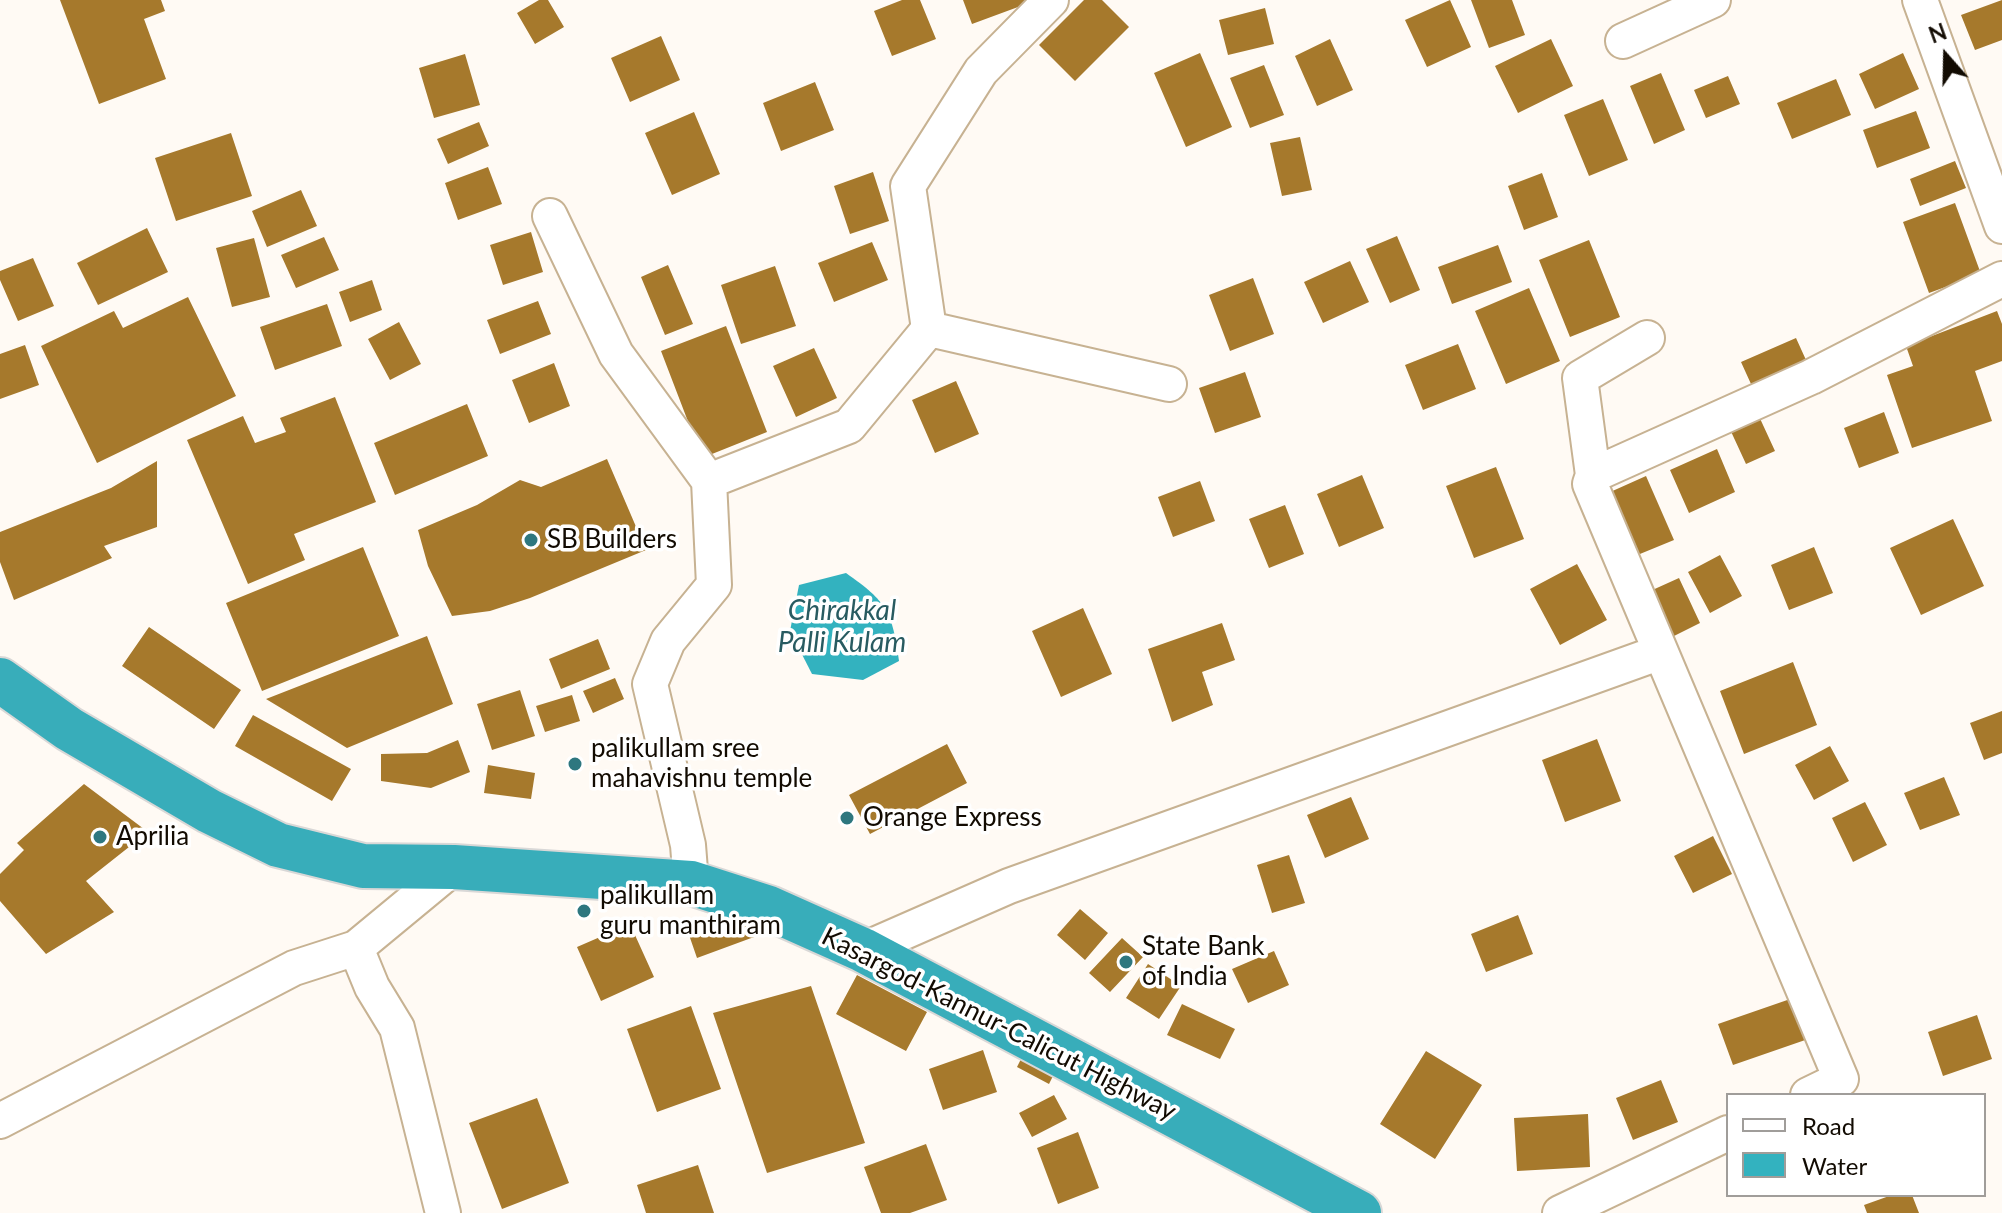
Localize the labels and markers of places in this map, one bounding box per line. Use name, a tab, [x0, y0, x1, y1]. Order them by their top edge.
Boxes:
place label: SB Builders	[547, 524, 677, 556]
marker: SB Builders	[522, 531, 540, 549]
place label: palikullam sree mahavishnu temple	[591, 733, 812, 794]
marker: palikullam sree mahavishnu temple	[566, 755, 584, 773]
place label: Orange Express	[863, 802, 1042, 834]
marker: Orange Express	[838, 809, 856, 827]
place label: Aprilia	[116, 821, 189, 853]
marker: Aprilia	[91, 828, 109, 846]
place label: palikullam guru manthiram	[600, 880, 781, 942]
marker: palikullam guru manthiram	[575, 902, 593, 920]
place label: State Bank of India	[1142, 931, 1264, 992]
marker: State Bank of India	[1117, 953, 1135, 971]

